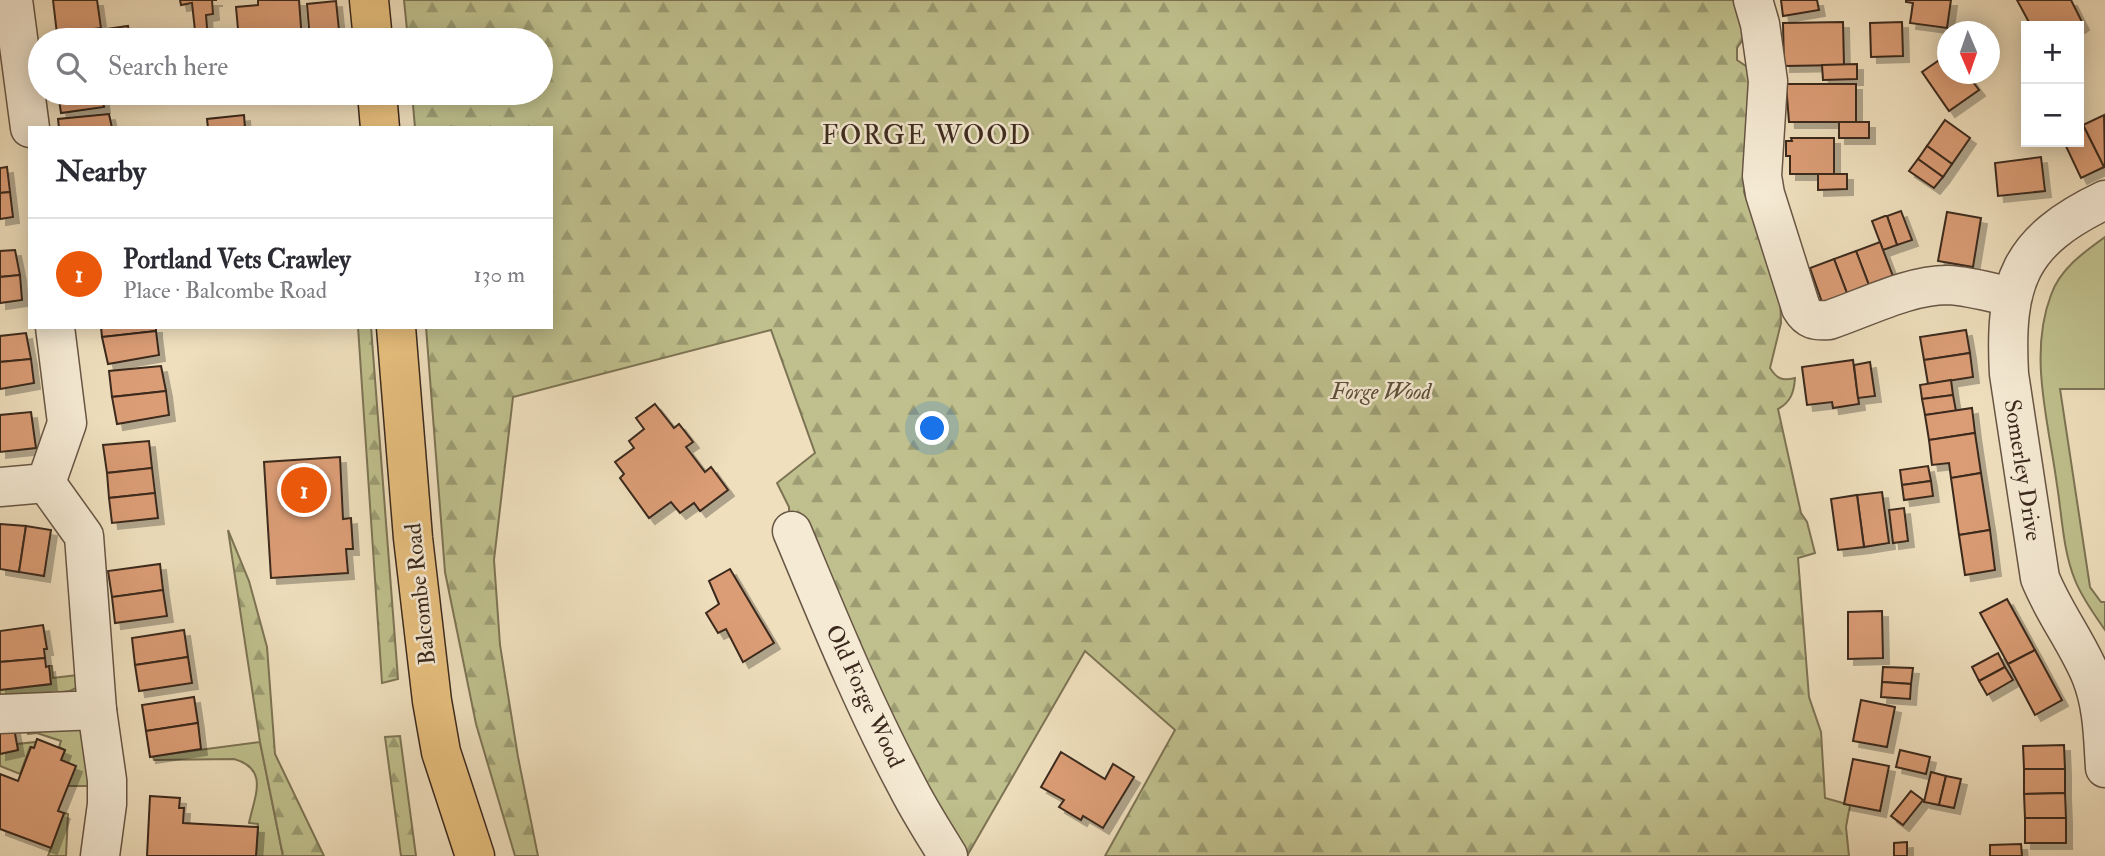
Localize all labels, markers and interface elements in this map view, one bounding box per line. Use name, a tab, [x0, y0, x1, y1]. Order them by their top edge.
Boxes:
north arrow	[1937, 21, 2000, 84]
map controls	[2021, 21, 2084, 147]
button: +	[2021, 21, 2084, 84]
search box	[28, 28, 553, 105]
icon: search	[52, 48, 90, 86]
text: Search here	[108, 51, 228, 83]
button: −	[2021, 84, 2084, 147]
district label: FORGE WOOD	[822, 120, 1032, 152]
text: Nearby	[56, 153, 146, 190]
text: Portland Vets Crawley	[123, 244, 351, 276]
text: 1	[75, 260, 83, 289]
text: 130 m	[473, 260, 525, 289]
text: Place · Balcombe Road	[123, 276, 327, 305]
park label: Forge Wood	[1330, 377, 1433, 406]
street label: Somerley Drive	[1998, 397, 2049, 543]
your location	[915, 411, 949, 445]
pin: 1	[281, 464, 327, 516]
street label: Balcombe Road	[398, 522, 442, 666]
street label: Old Forge Wood	[819, 620, 911, 772]

